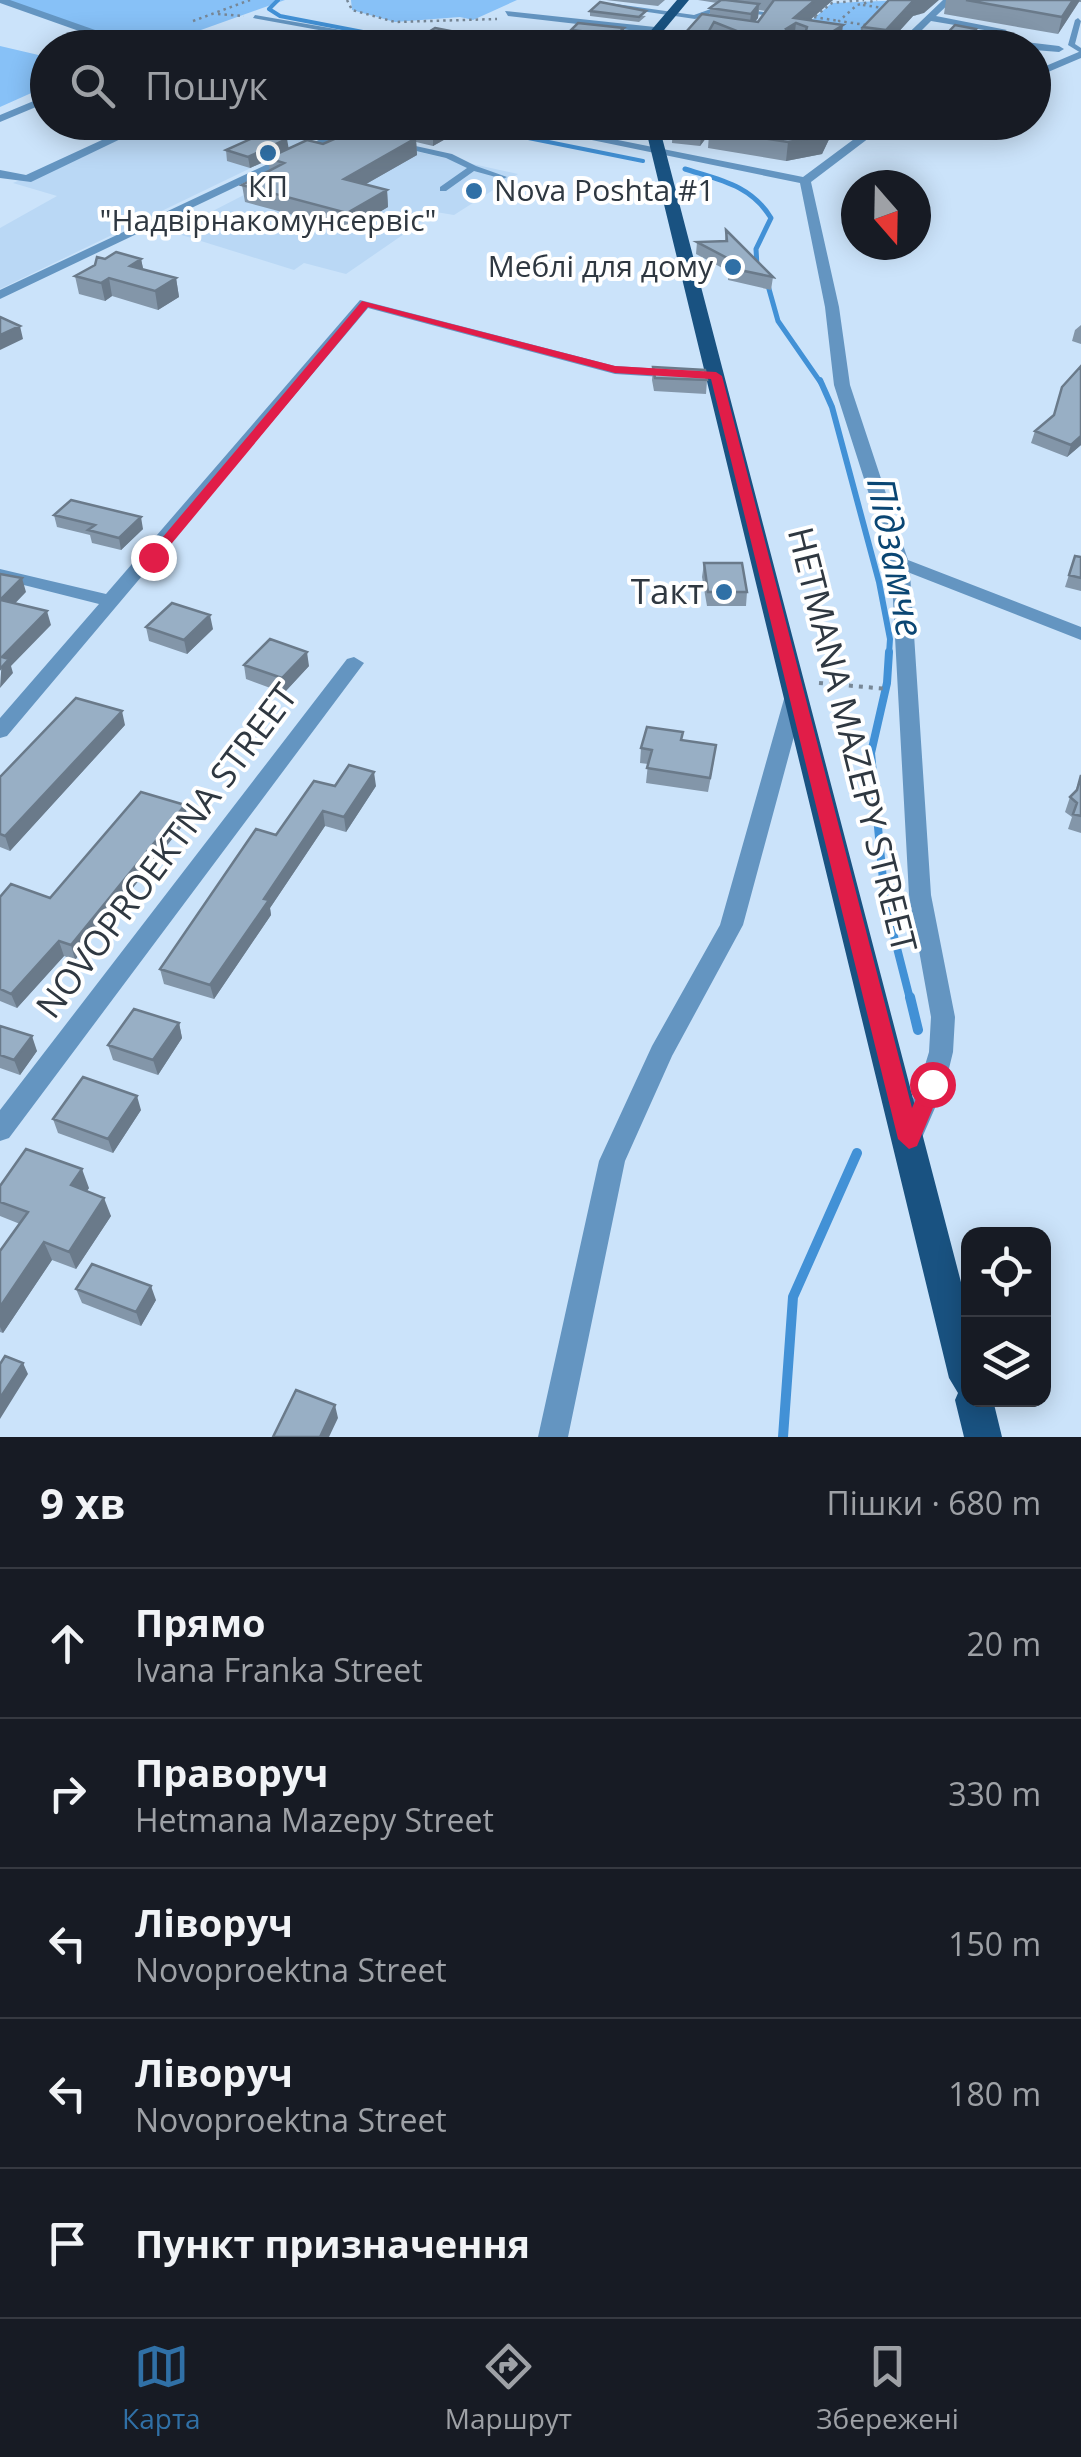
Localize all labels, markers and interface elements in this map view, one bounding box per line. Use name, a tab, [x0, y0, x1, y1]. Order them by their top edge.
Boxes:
search box	[30, 30, 1051, 140]
icon: search	[65, 58, 120, 113]
text: Пошук	[145, 59, 268, 111]
marker: КП "Надвірнакомунсервіс"	[257, 142, 279, 164]
place label: КП "Надвірнакомунсервіс"	[99, 165, 437, 240]
place label: Nova Poshta #1	[494, 169, 715, 210]
north arrow	[841, 170, 931, 260]
marker: Nova Poshta #1	[463, 180, 485, 202]
place label: Меблі для дому	[488, 245, 714, 286]
marker: Меблі для дому	[722, 256, 744, 278]
water label: Підзамче	[856, 472, 938, 641]
street label: HETMANA MAZEPY STREET	[778, 522, 929, 957]
route end	[131, 535, 177, 581]
place label: Такт	[631, 567, 704, 614]
marker: Такт	[713, 581, 735, 603]
street label: NOVOPROEKTNA STREET	[24, 673, 307, 1027]
route start	[910, 1062, 956, 1108]
map controls	[961, 1227, 1051, 1407]
button: locate	[961, 1227, 1051, 1317]
button: layers	[961, 1317, 1051, 1407]
text: 9 хв	[40, 1474, 126, 1531]
text: Пішки · 680 m	[826, 1481, 1041, 1524]
text: Прямо	[135, 1596, 266, 1648]
icon: ahead	[40, 1616, 95, 1671]
text: 20 m	[966, 1622, 1041, 1665]
text: Ivana Franka Street	[135, 1648, 423, 1691]
text: Праворуч	[135, 1746, 328, 1798]
icon: right	[40, 1766, 95, 1821]
text: 330 m	[948, 1772, 1041, 1815]
text: Hetmana Mazepy Street	[135, 1798, 494, 1841]
text: Ліворуч	[135, 1896, 293, 1948]
icon: left	[40, 1916, 95, 1971]
text: 150 m	[948, 1922, 1041, 1965]
text: Novoproektna Street	[135, 1948, 447, 1991]
text: Ліворуч	[135, 2046, 293, 2098]
icon: left	[40, 2066, 95, 2121]
text: 180 m	[948, 2072, 1041, 2115]
text: Novoproektna Street	[135, 2098, 447, 2141]
icon: arrive	[40, 2216, 95, 2271]
text: Пункт призначення	[135, 2217, 530, 2269]
tab: Карта	[122, 2339, 201, 2437]
tab: Маршрут	[445, 2339, 572, 2437]
tab: Збережені	[816, 2339, 959, 2437]

